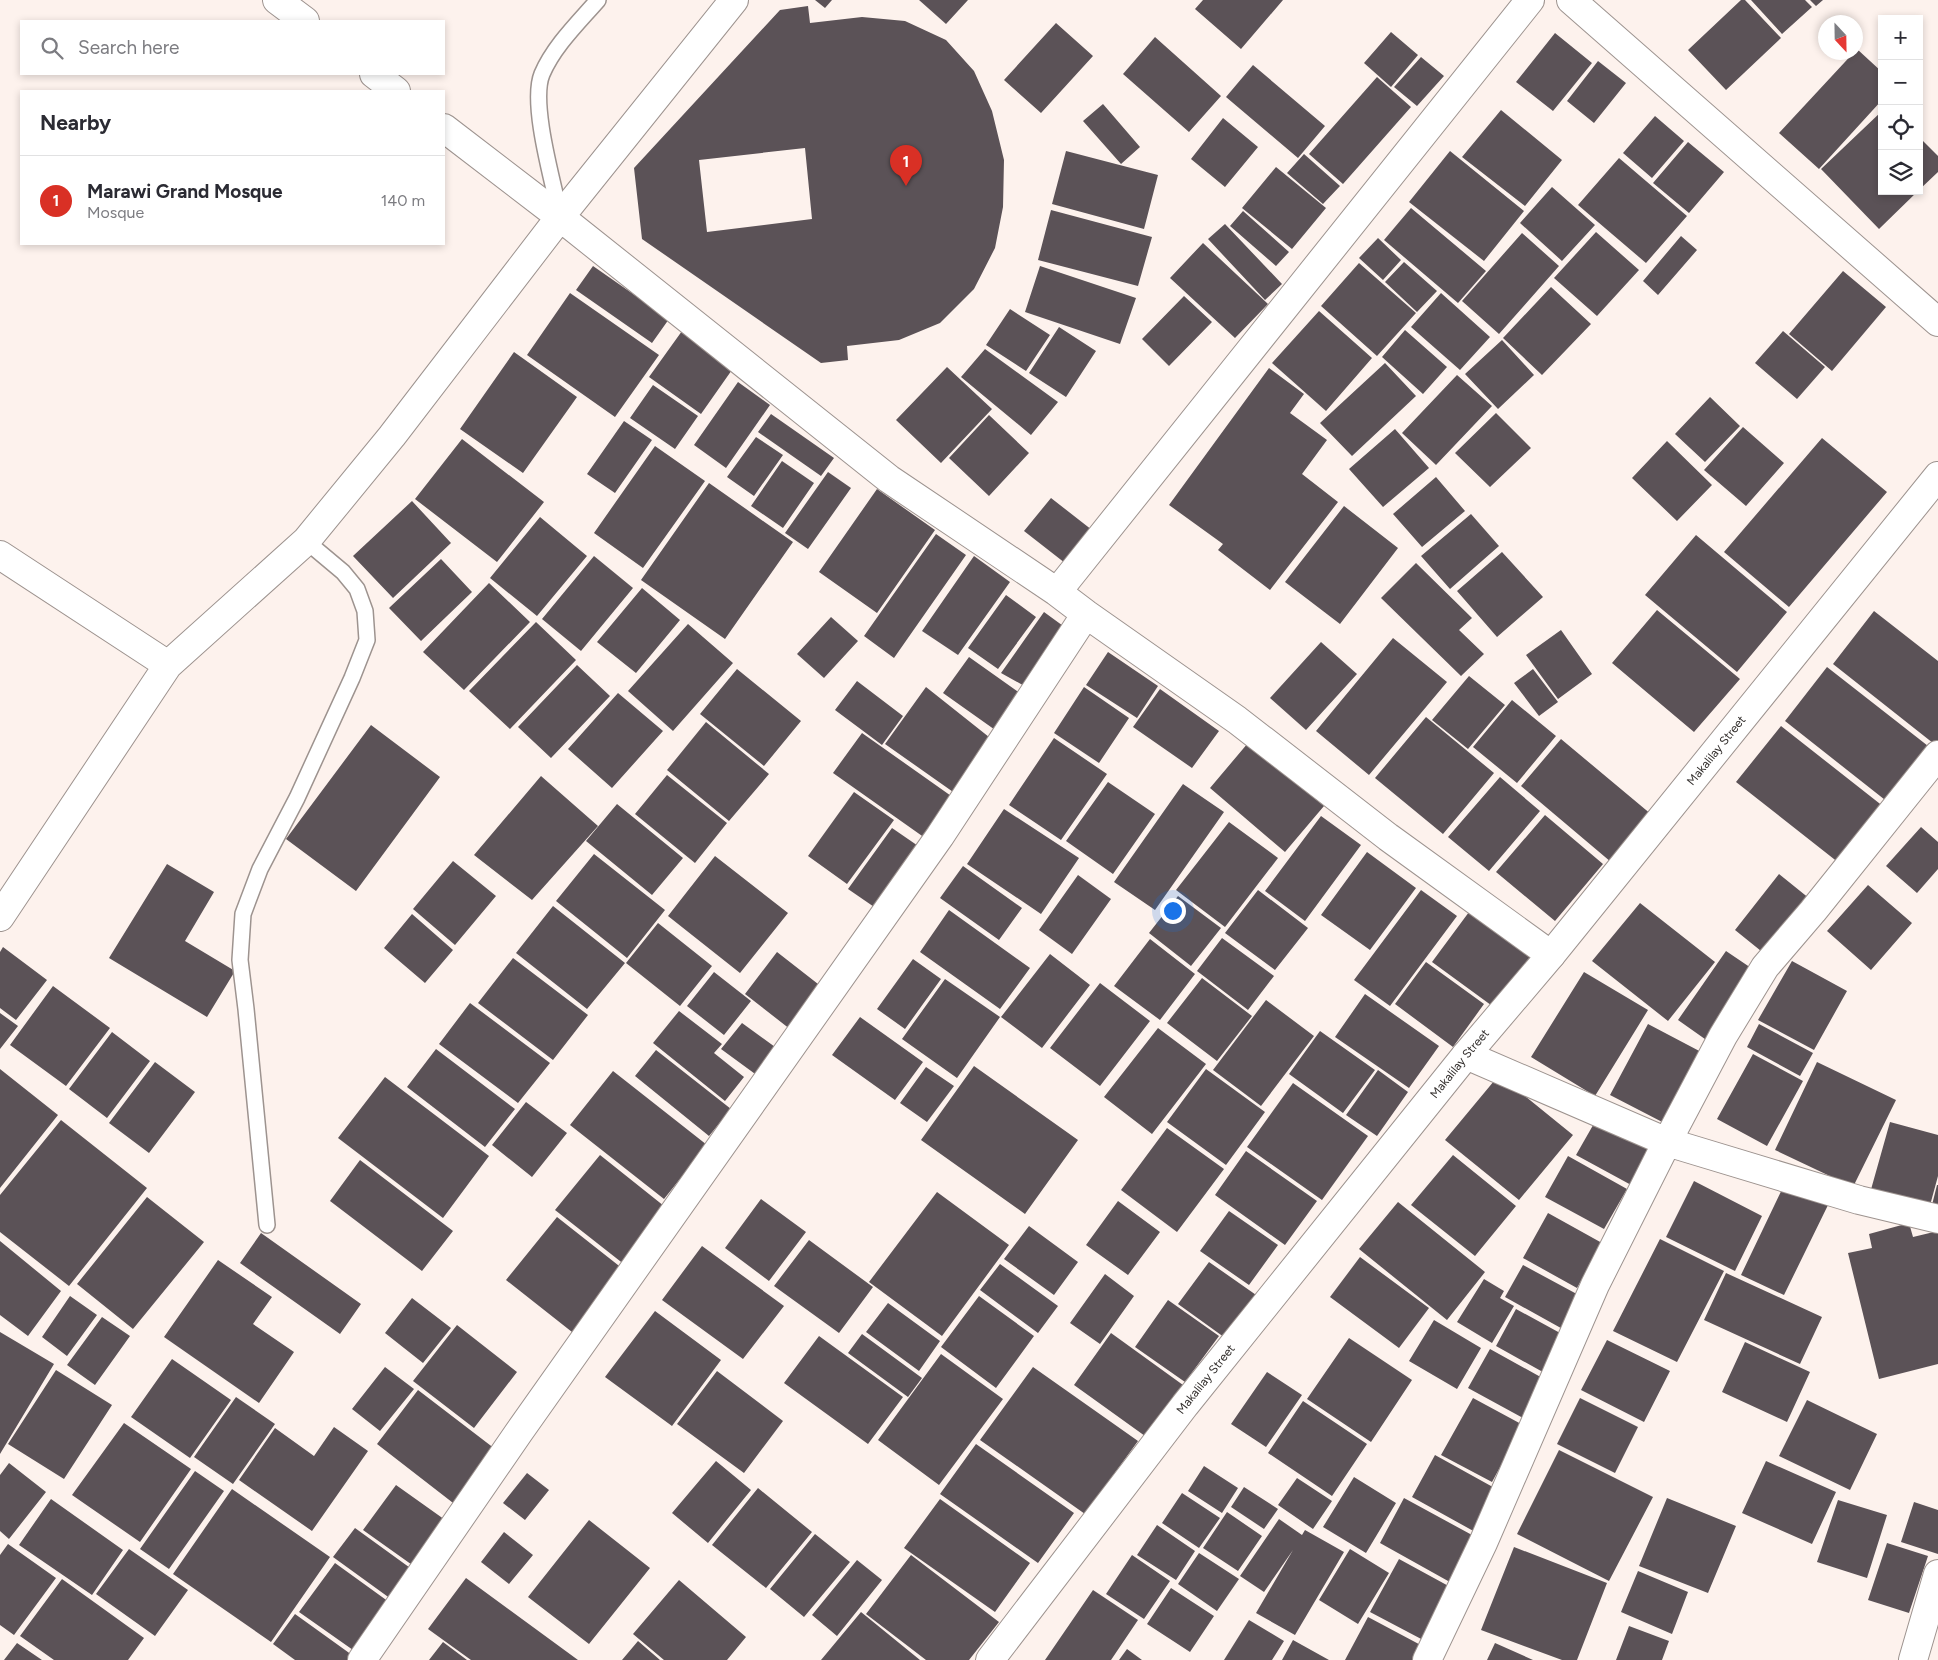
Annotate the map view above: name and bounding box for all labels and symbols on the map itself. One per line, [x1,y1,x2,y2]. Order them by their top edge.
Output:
north arrow [1818,15,1863,60]
pin: 1 [890,145,922,186]
street label: Makalilay Street [1684,713,1749,788]
your location [1160,898,1186,924]
street label: Makalilay Street [1427,1026,1492,1101]
street label: Makalilay Street [1174,1341,1238,1417]

